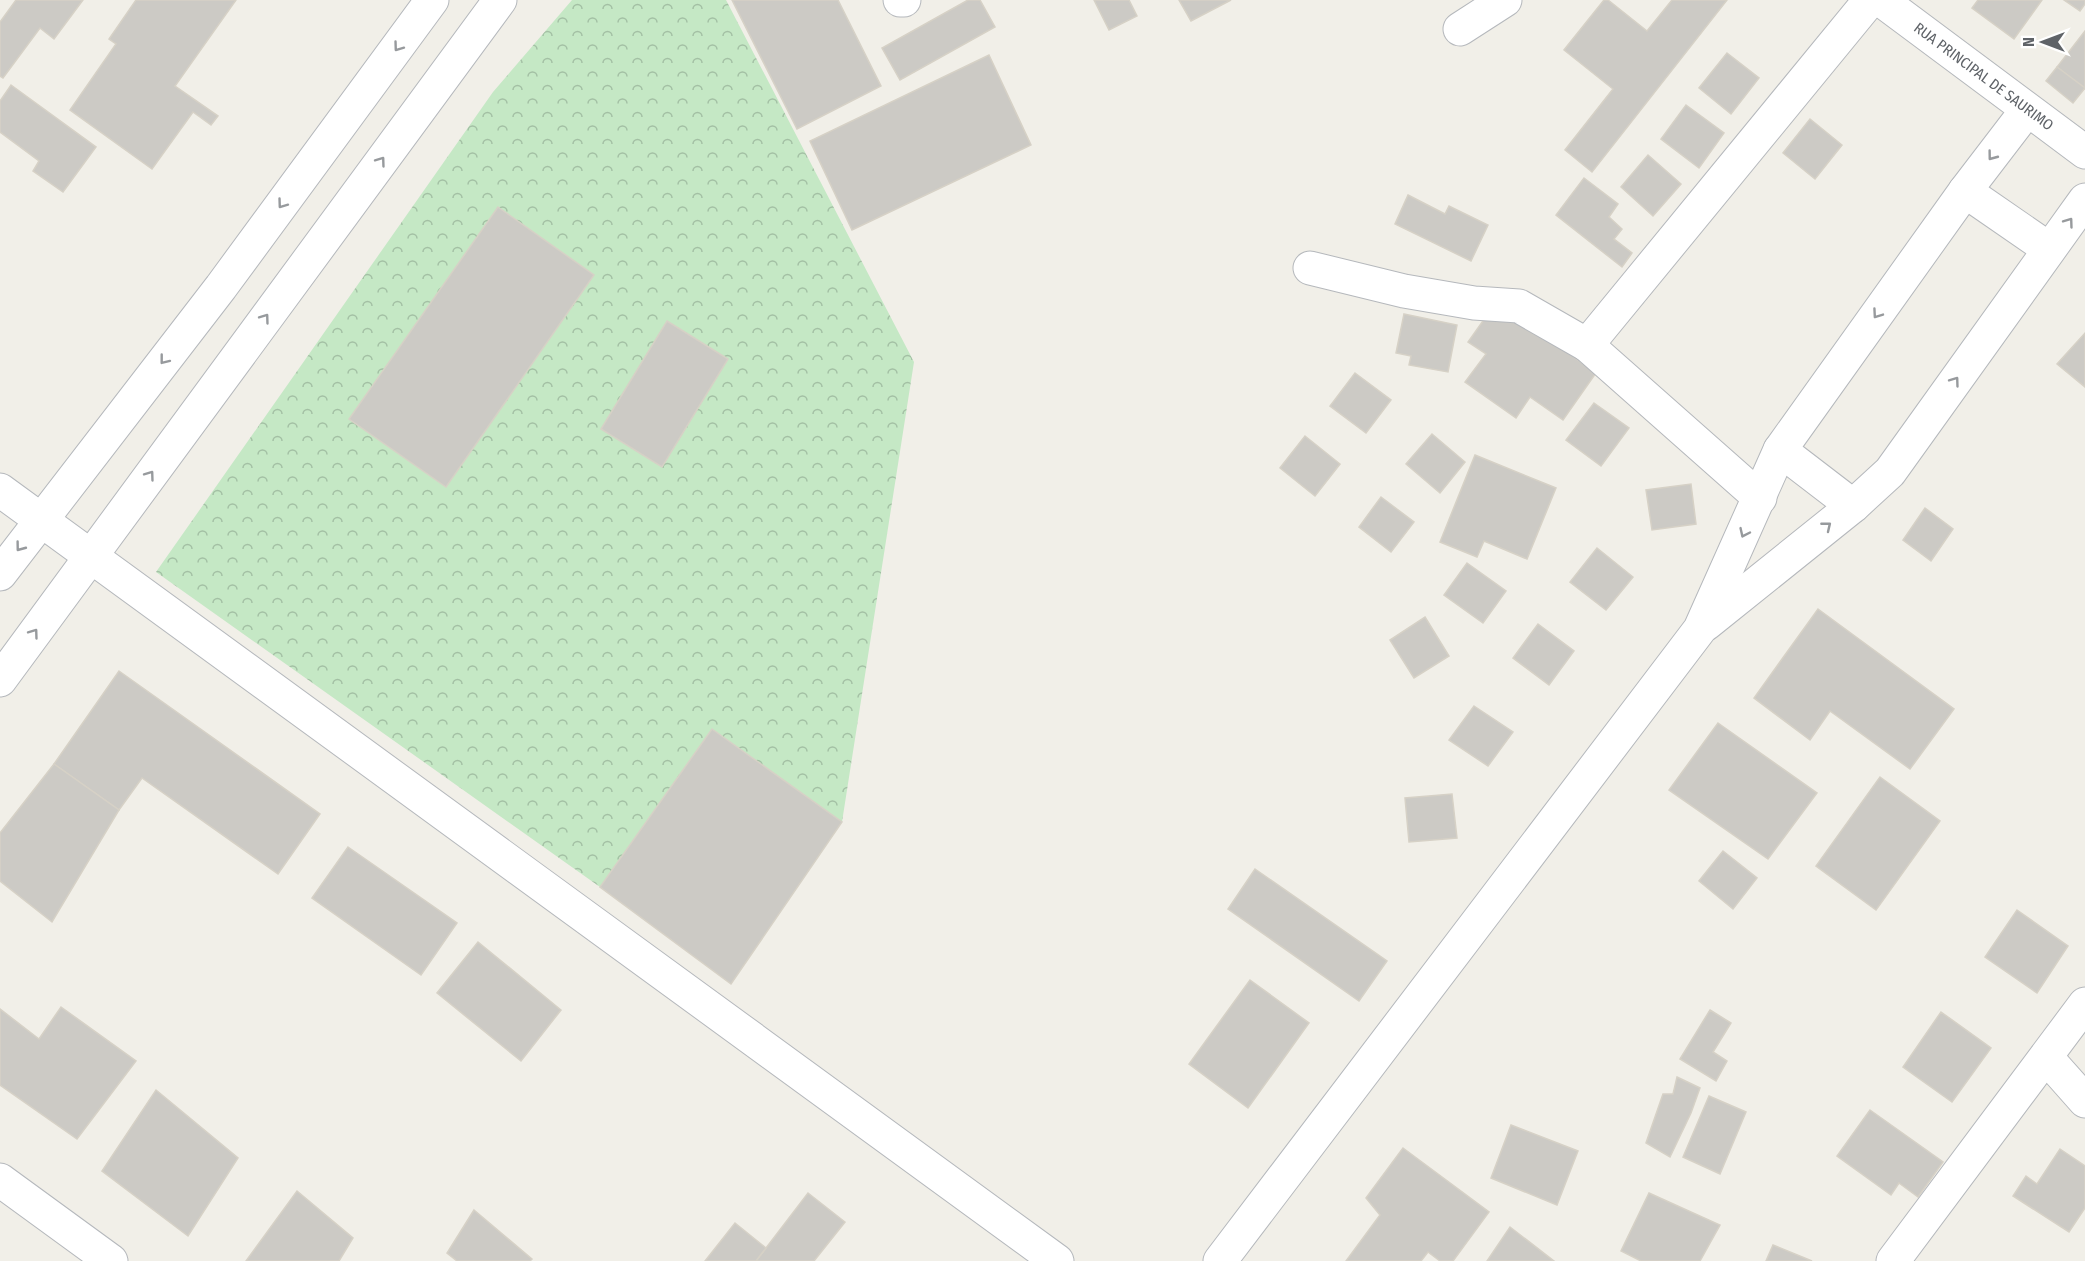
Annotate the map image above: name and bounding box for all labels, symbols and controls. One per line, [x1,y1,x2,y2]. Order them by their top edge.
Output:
north arrow [2013,12,2073,72]
street label: RUA PRINCIPAL DE SAURIMO [1910,18,2056,134]
one-way arrow [394,41,405,52]
one-way arrow [1988,149,1999,160]
one-way arrow [374,157,385,168]
one-way arrow [278,197,289,208]
one-way arrow [2062,218,2073,229]
one-way arrow [1873,307,1884,318]
one-way arrow [258,314,269,325]
one-way arrow [161,353,172,364]
one-way arrow [1948,376,1959,387]
one-way arrow [143,471,154,482]
one-way arrow [1821,523,1832,534]
one-way arrow [1739,527,1751,538]
one-way arrow [16,541,27,552]
one-way arrow [27,628,38,639]

